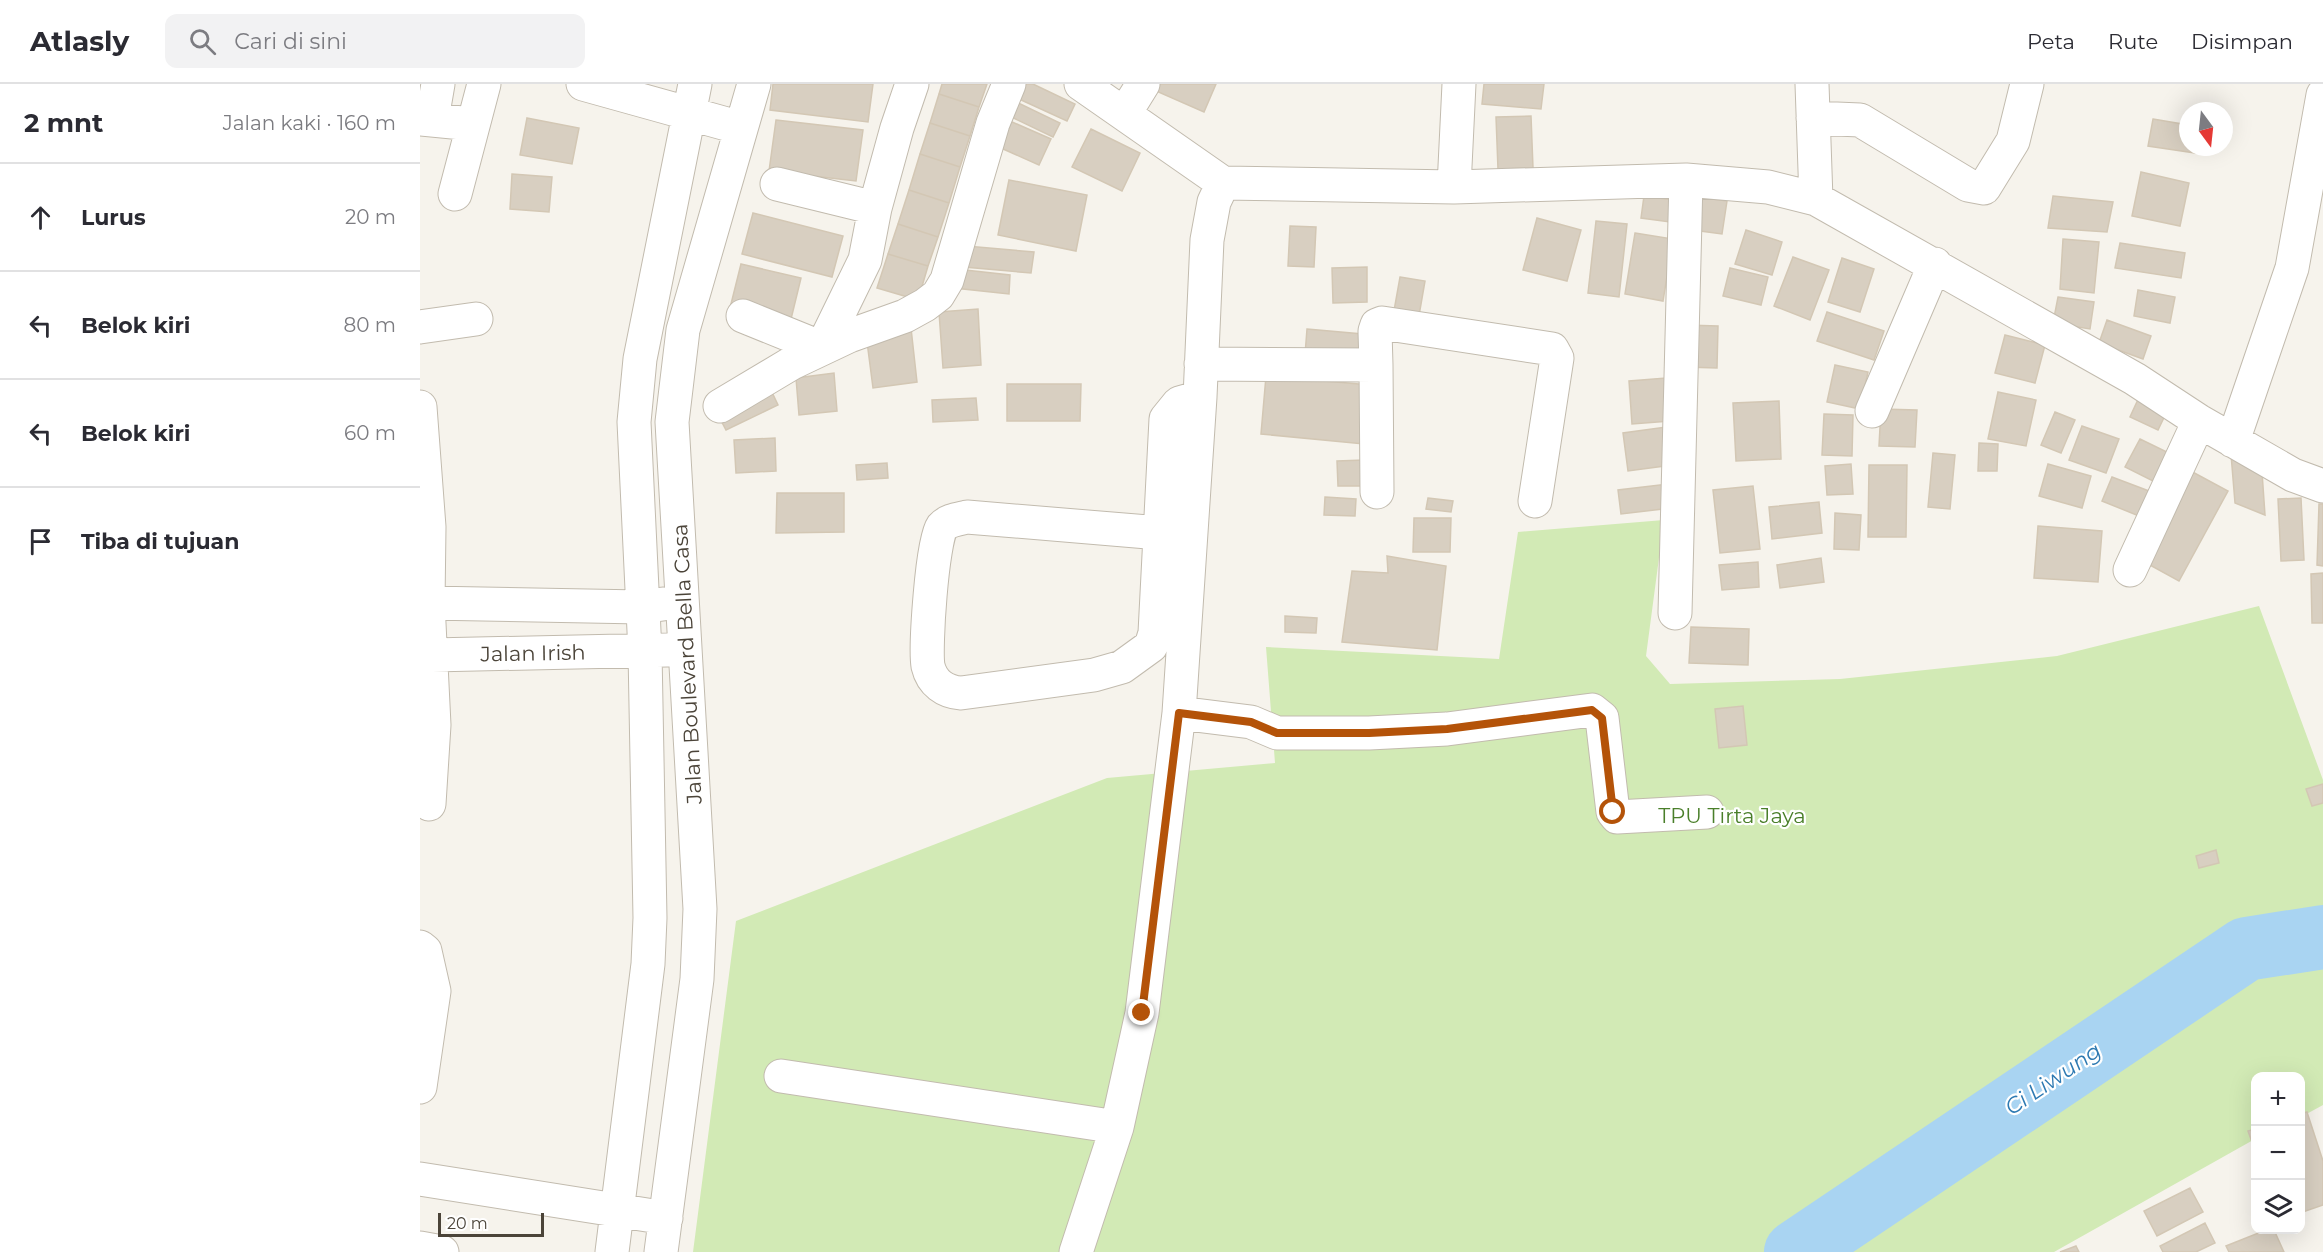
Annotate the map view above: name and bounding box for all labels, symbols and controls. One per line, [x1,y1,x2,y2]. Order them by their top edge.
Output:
search box [165,14,585,68]
text: Atlasly [30,24,129,58]
icon: search [186,25,219,58]
text: Cari di sini [234,28,347,55]
text: Peta [2027,29,2075,54]
text: Rute [2108,29,2158,54]
text: Disimpan [2191,29,2293,54]
north arrow [2179,102,2233,156]
text: 2 mnt [24,107,103,139]
text: Jalan kaki · 160 m [223,111,396,135]
icon: ahead [24,201,57,234]
text: Lurus [81,204,146,231]
text: 20 m [345,205,396,229]
icon: left [24,309,57,342]
text: Belok kiri [81,312,190,339]
text: 80 m [344,313,396,337]
icon: left [24,417,57,450]
text: Belok kiri [81,420,190,447]
text: 60 m [344,421,396,445]
street label: Jalan Boulevard Bella Casa [667,523,707,806]
icon: arrive [24,525,57,558]
text: Tiba di tujuan [81,528,239,555]
street label: Jalan Irish [479,640,586,666]
route start [1599,798,1625,824]
park label: TPU Tirta Jaya [1658,803,1806,828]
route end [1128,999,1154,1025]
water label: Ci Liwung [2000,1037,2106,1121]
map controls [2251,1072,2305,1234]
button: + [2251,1072,2305,1126]
button: − [2251,1126,2305,1180]
button: layers [2251,1180,2305,1234]
scale bar [438,1210,544,1238]
text: 20 m [447,1214,488,1233]

